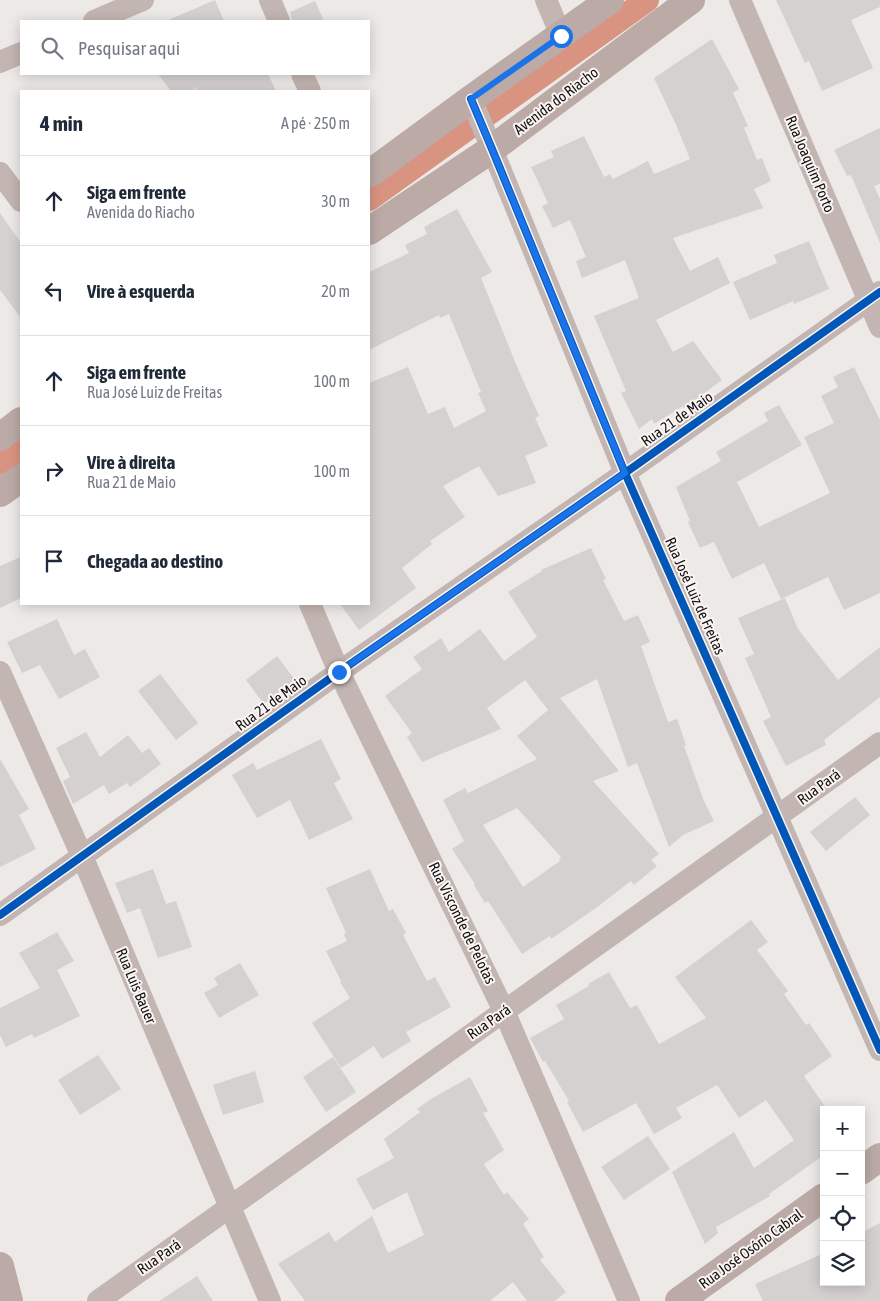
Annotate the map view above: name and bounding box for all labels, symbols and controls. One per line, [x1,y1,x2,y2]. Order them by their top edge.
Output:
search box [20,20,370,75]
route start [550,25,573,48]
icon: search [38,34,66,62]
text: Pesquisar aqui [78,37,180,59]
street label: Avenida do Riacho [510,63,601,138]
text: 4 min [40,111,83,135]
street label: Rua Joaquim Porto [783,113,838,215]
text: A pé · 250 m [281,114,350,132]
text: Siga em frente [87,181,186,203]
icon: ahead [40,187,68,215]
text: 30 m [321,192,350,210]
text: Avenida do Riacho [87,203,195,221]
icon: left [40,277,68,305]
text: Vire à esquerda [87,280,195,302]
text: 20 m [321,282,350,300]
text: Siga em frente [87,361,186,383]
icon: ahead [40,367,68,395]
text: 100 m [314,372,350,390]
text: Rua José Luiz de Freitas [87,383,222,401]
street label: Rua 21 de Maio [638,388,716,449]
text: Vire à direita [87,451,175,473]
icon: right [40,457,68,485]
text: 100 m [314,462,350,480]
text: Rua 21 de Maio [87,473,176,491]
street label: Rua José Luiz de Freitas [662,534,729,657]
icon: arrive [40,547,68,575]
text: Chegada ao destino [87,550,223,572]
route end [328,661,351,684]
street label: Rua 21 de Maio [232,671,309,734]
street label: Rua Pará [794,765,844,808]
street label: Rua Visconde de Pelotas [426,859,499,986]
street label: Rua Luis Bauer [113,946,160,1027]
street label: Rua Pará [464,1001,514,1043]
map controls [820,1106,865,1286]
button: + [820,1106,865,1151]
button: − [820,1151,865,1196]
button: locate [820,1196,865,1241]
street label: Rua José Osório Cabral [696,1205,806,1292]
street label: Rua Pará [134,1236,184,1278]
button: layers [820,1241,865,1286]

